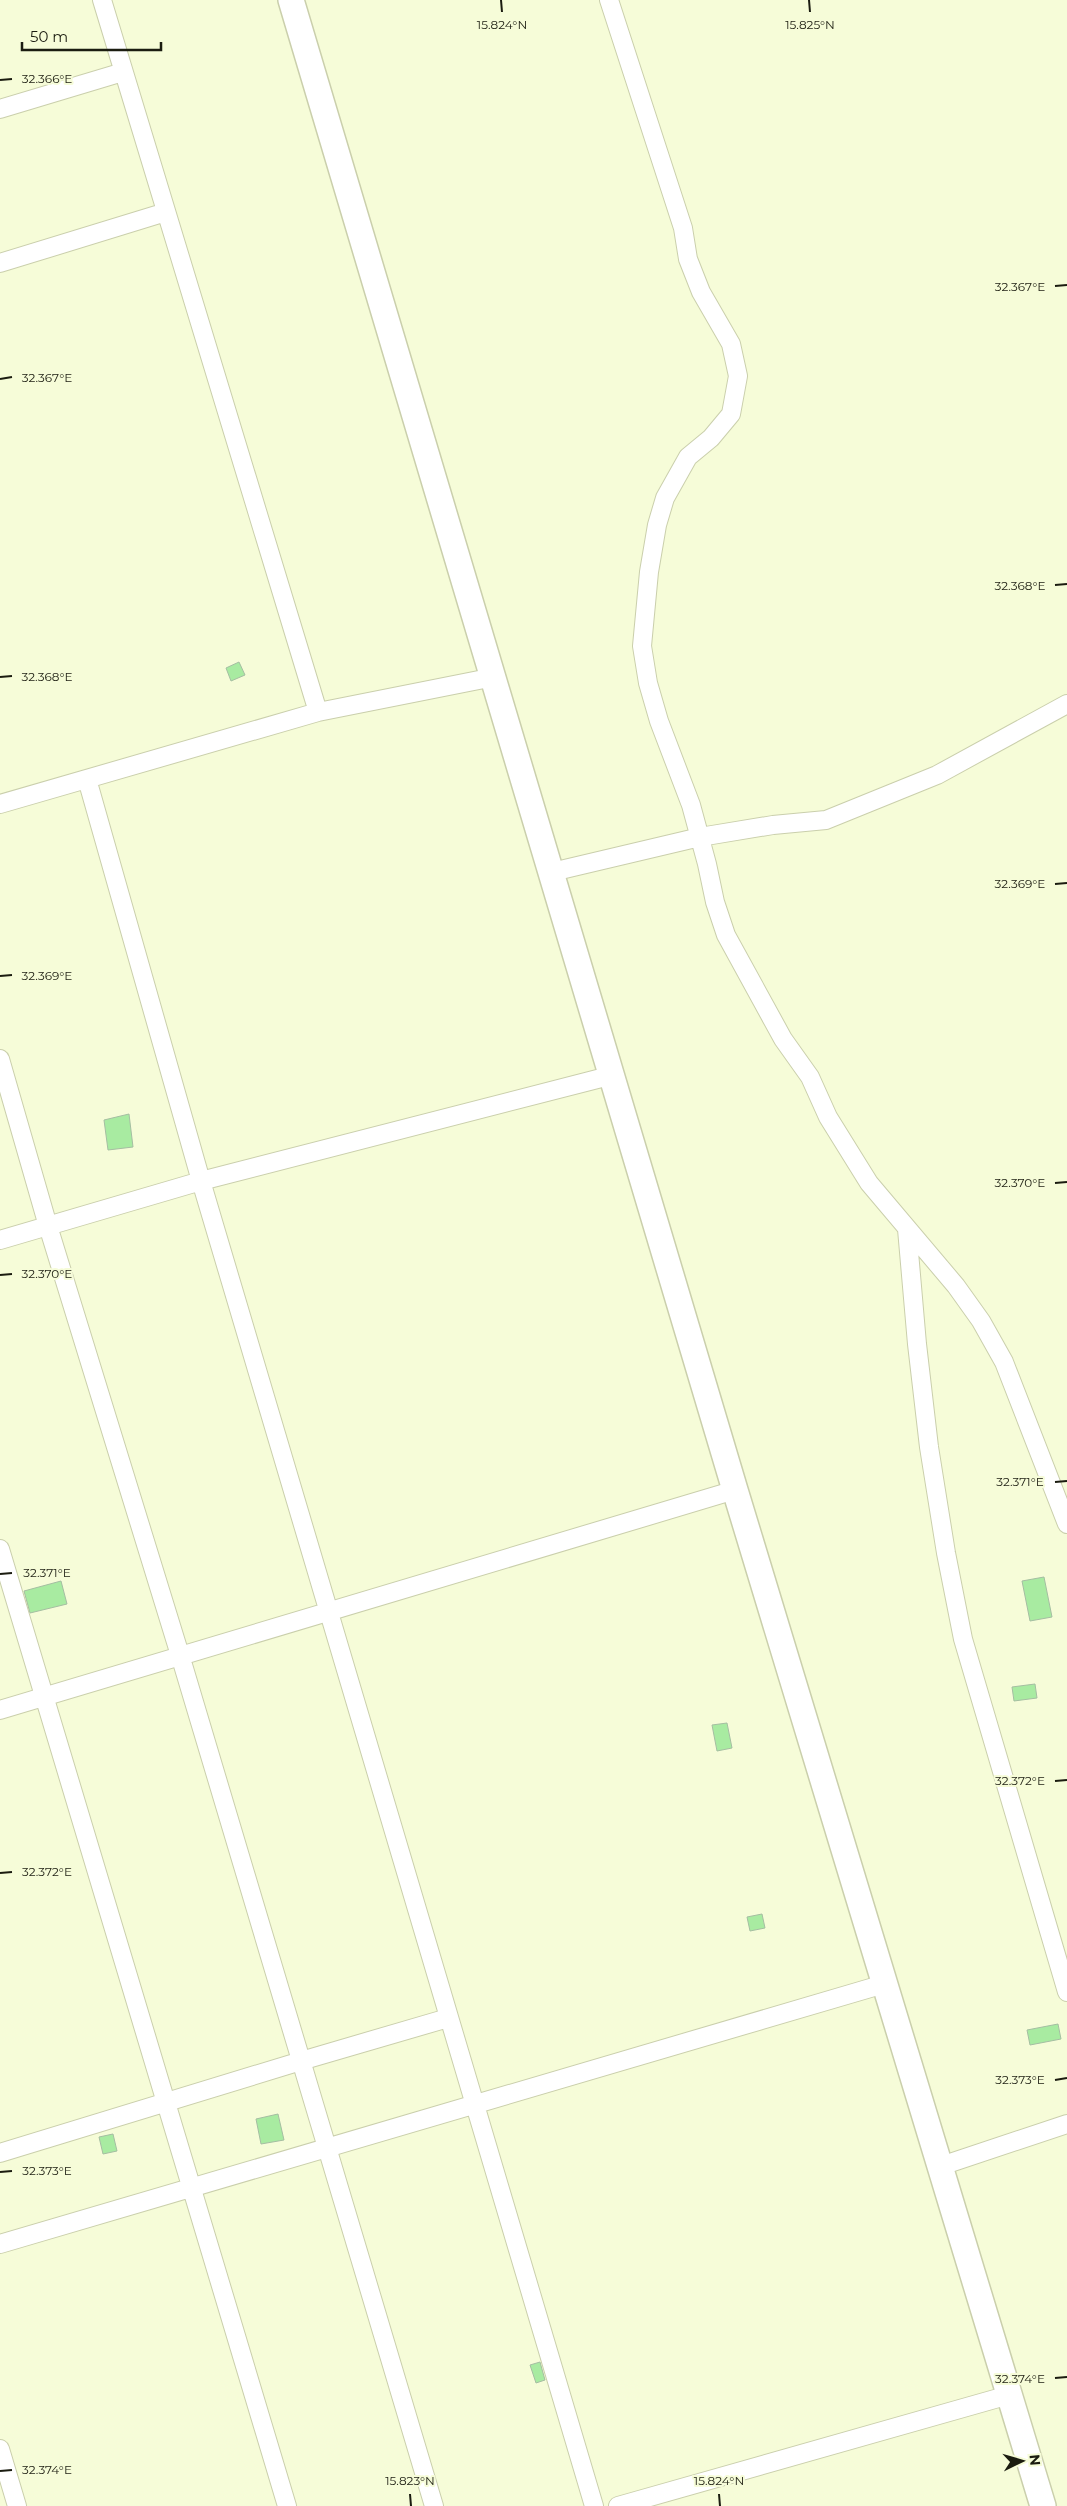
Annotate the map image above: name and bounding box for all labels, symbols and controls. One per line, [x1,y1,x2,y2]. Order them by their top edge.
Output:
text: 15.824°N [477,17,527,32]
text: 15.825°N [785,17,835,32]
scale bar [22,20,161,52]
text: 50 m [30,27,68,46]
text: 32.366°E [22,71,72,86]
text: 32.367°E [995,279,1045,294]
text: 32.367°E [22,370,72,385]
text: 32.368°E [994,578,1046,593]
text: 32.368°E [21,669,73,684]
text: 32.369°E [995,876,1045,891]
text: 32.369°E [22,968,72,983]
text: 32.370°E [995,1175,1045,1190]
text: 32.370°E [22,1266,72,1281]
text: 32.371°E [996,1474,1044,1489]
text: 32.371°E [23,1565,71,1580]
text: 32.372°E [995,1773,1045,1788]
text: 32.372°E [22,1864,72,1879]
text: 32.373°E [995,2072,1045,2087]
text: 32.373°E [22,2163,72,2178]
text: 32.374°E [995,2371,1045,2386]
north arrow [997,2436,1047,2486]
text: N [1025,2453,1044,2466]
text: 32.374°E [22,2462,72,2477]
text: 15.823°N [385,2473,435,2488]
text: 15.824°N [694,2473,744,2488]

